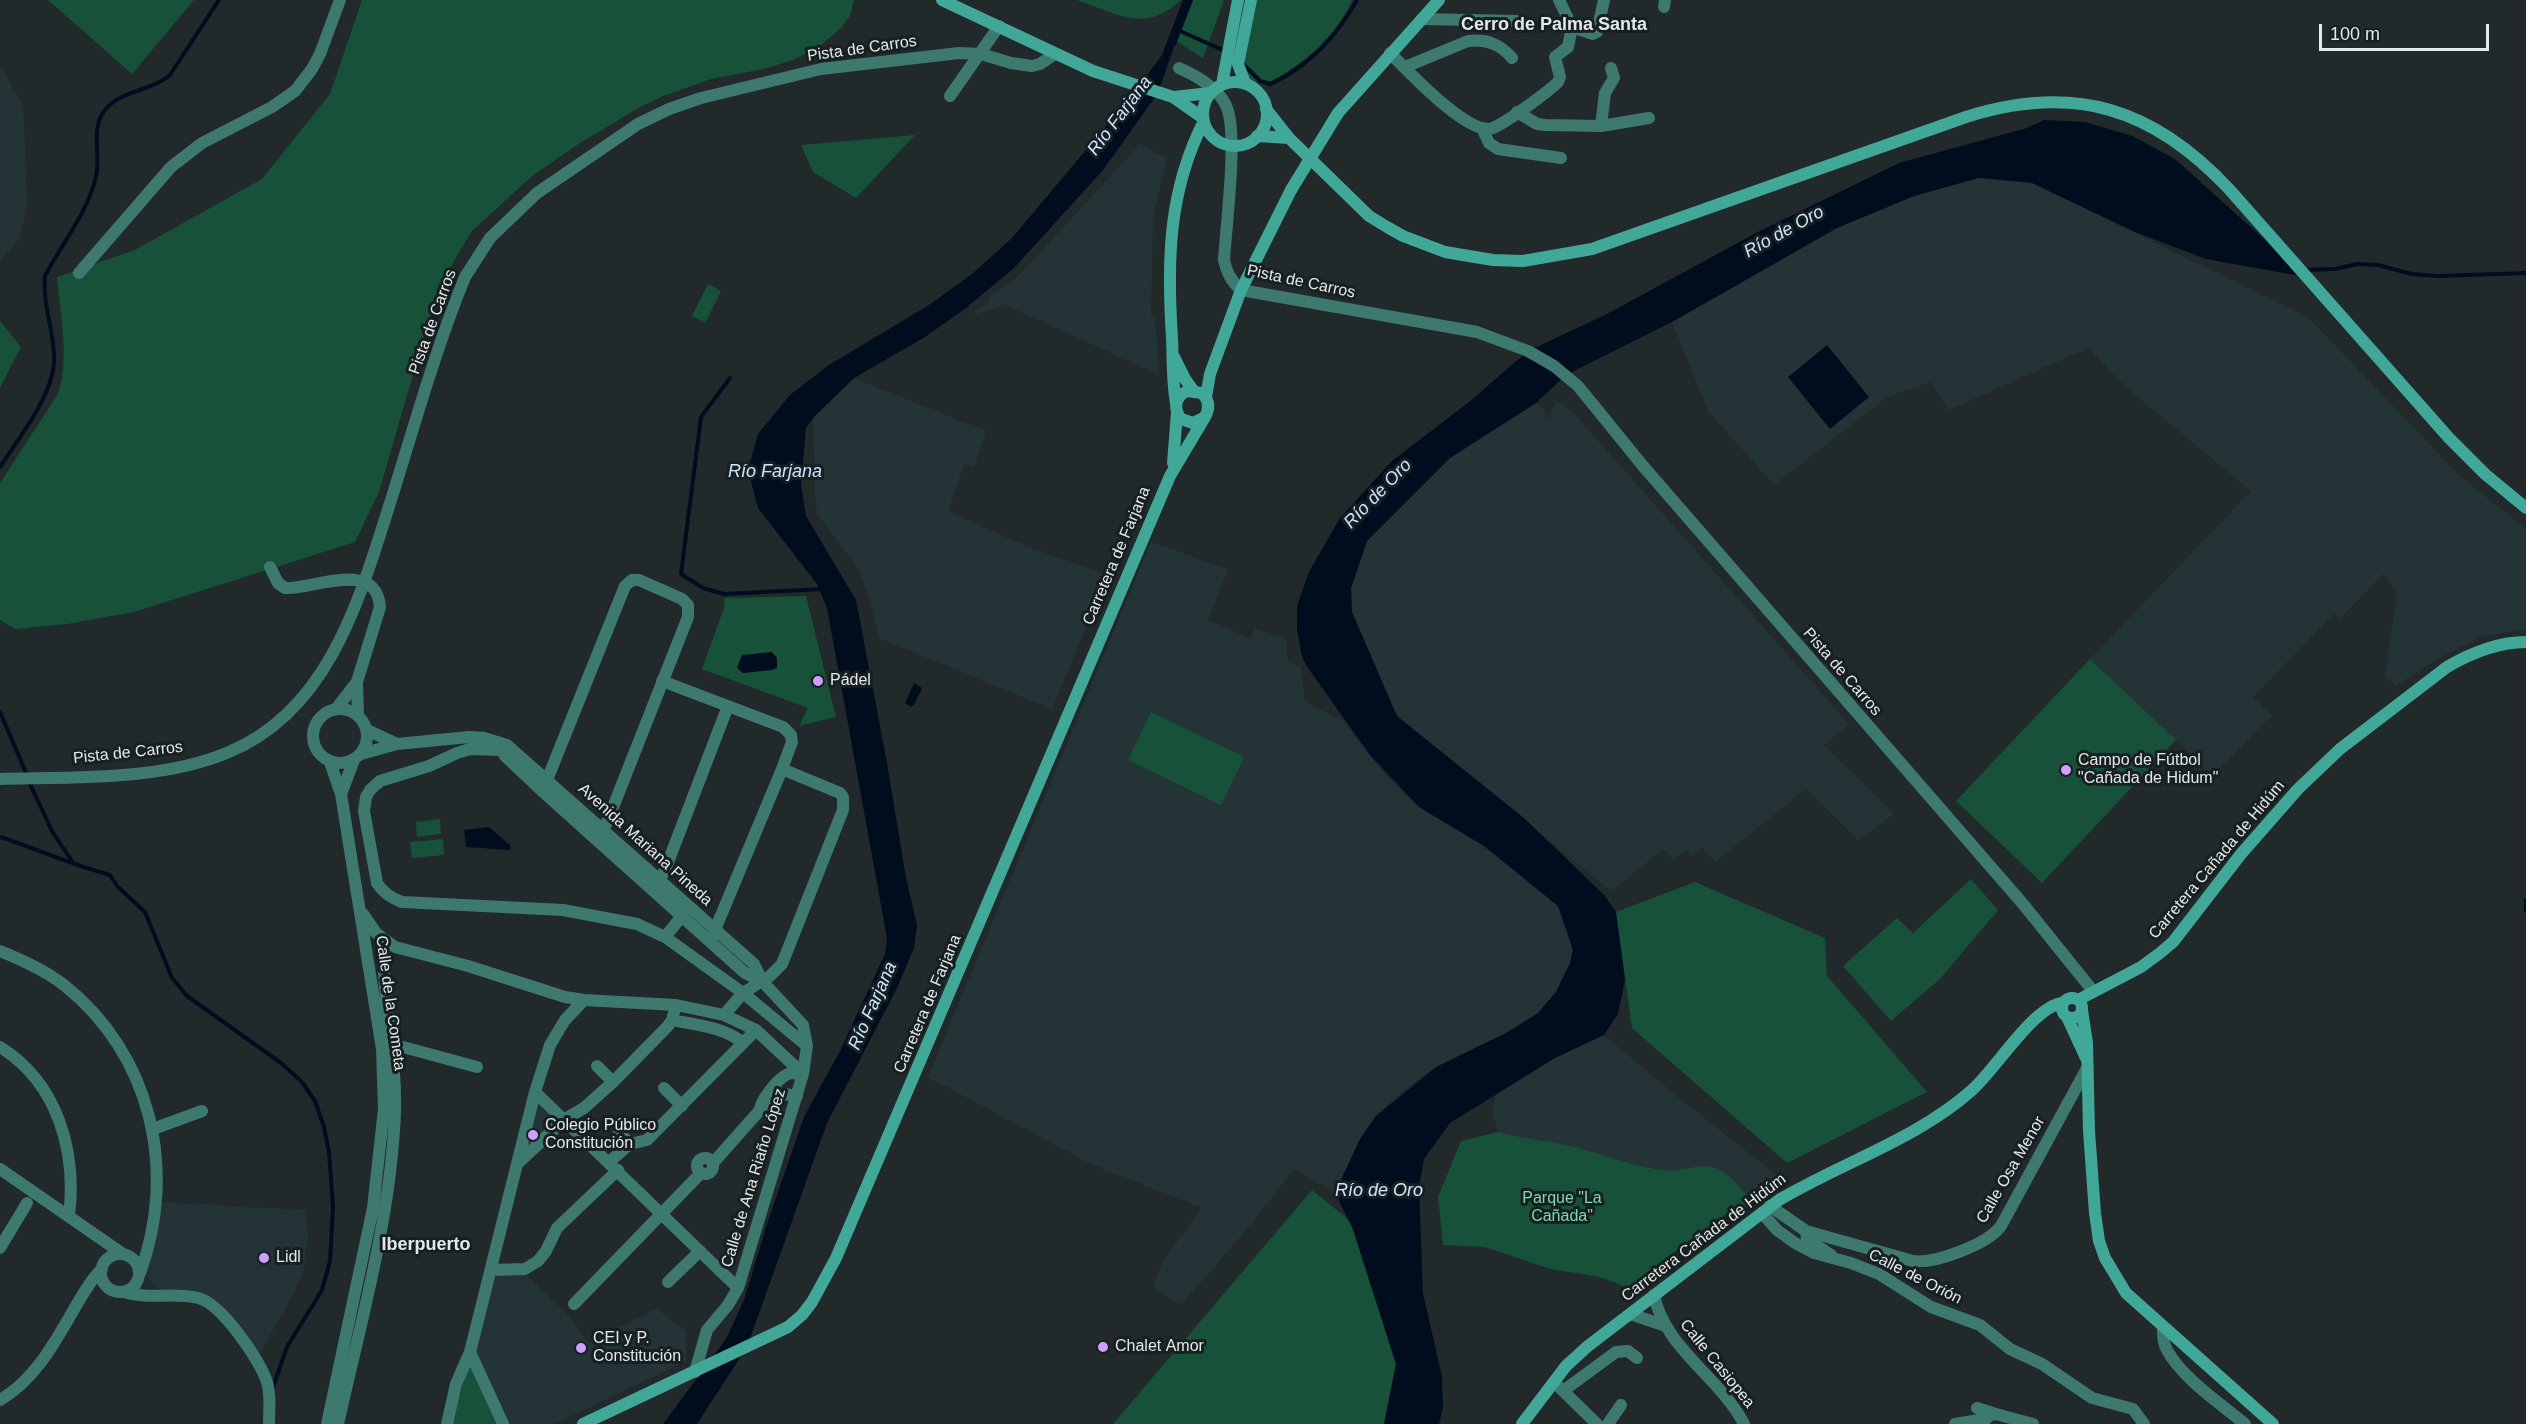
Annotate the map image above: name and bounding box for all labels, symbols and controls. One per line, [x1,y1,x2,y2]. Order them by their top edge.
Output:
scale bar [2322,12,2492,50]
district label: Cerro de Palma Santa [1461,14,1647,36]
text: 100 m [2330,24,2380,44]
street label: Pista de Carros [806,32,918,66]
water label: Río Farjana [1083,72,1157,160]
water label: Río de Oro [1740,201,1828,263]
street label: Pista de Carros [1245,261,1357,303]
street label: Pista de Carros [405,267,461,377]
water label: Río de Oro [1340,455,1416,533]
water label: Río Farjana [728,461,822,483]
street label: Carretera de Farjana [1079,484,1155,628]
street label: Pista de Carros [1799,624,1885,720]
place label: Pádel [830,671,871,691]
marker: Pádel [811,674,825,688]
street label: Pista de Carros [72,738,184,768]
place label: Campo de Fútbol "Cañada de Hidum" [2078,751,2218,789]
marker: Campo de Fútbol "Cañada de Hidum" [2059,763,2073,777]
street label: Carretera Cañada de Hidúm [2145,777,2289,943]
street label: Avenida Mariana Pineda [574,780,716,910]
street label: Carretera de Farjana [890,932,966,1076]
street label: Calle de la Cometa [371,934,409,1072]
water label: Río Farjana [844,959,902,1053]
street label: Calle de Ana Riaño López [718,1086,790,1270]
street label: Calle Osa Menor [1973,1113,2049,1227]
place label: Colegio Público Constitución [545,1116,656,1154]
marker: Colegio Público Constitución [526,1128,540,1142]
street label: Carretera Cañada de Hidúm [1618,1170,1790,1306]
water label: Río de Oro [1335,1180,1423,1202]
park label: Parque "La Cañada" [1522,1189,1602,1227]
district label: Iberpuerto [381,1234,471,1256]
street label: Calle de Orión [1865,1245,1965,1309]
place label: Lidl [276,1248,301,1268]
marker: Lidl [257,1251,271,1265]
street label: Calle Casiopea [1675,1316,1759,1412]
place label: CEI y P. Constitución [593,1329,681,1367]
place label: Chalet Amor [1115,1337,1204,1357]
marker: Chalet Amor [1096,1340,1110,1354]
marker: CEI y P. Constitución [574,1341,588,1355]

